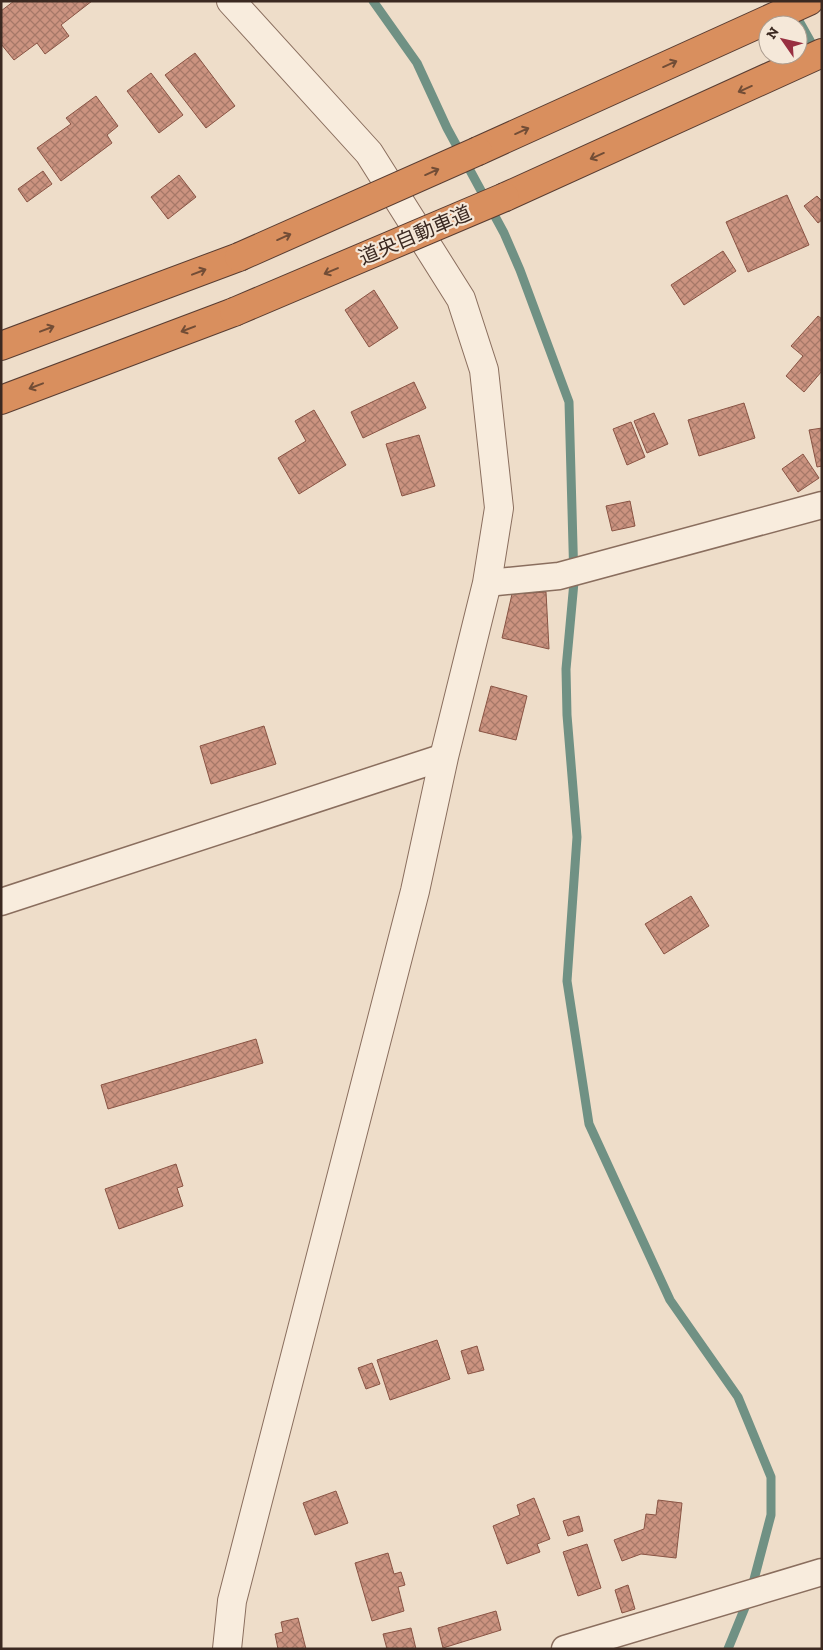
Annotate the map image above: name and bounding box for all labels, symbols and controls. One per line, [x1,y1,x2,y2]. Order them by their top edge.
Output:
north arrow [758,15,808,65]
text: N [763,24,783,42]
one-way arrow [662,58,677,68]
one-way arrow [738,85,753,94]
one-way arrow [515,126,530,136]
one-way arrow [590,152,605,161]
one-way arrow [424,166,439,176]
street label: 道央自動車道 [355,201,475,269]
one-way arrow [276,232,291,242]
one-way arrow [324,266,339,276]
one-way arrow [191,267,206,276]
one-way arrow [39,324,54,333]
one-way arrow [181,325,196,334]
one-way arrow [29,382,44,392]

